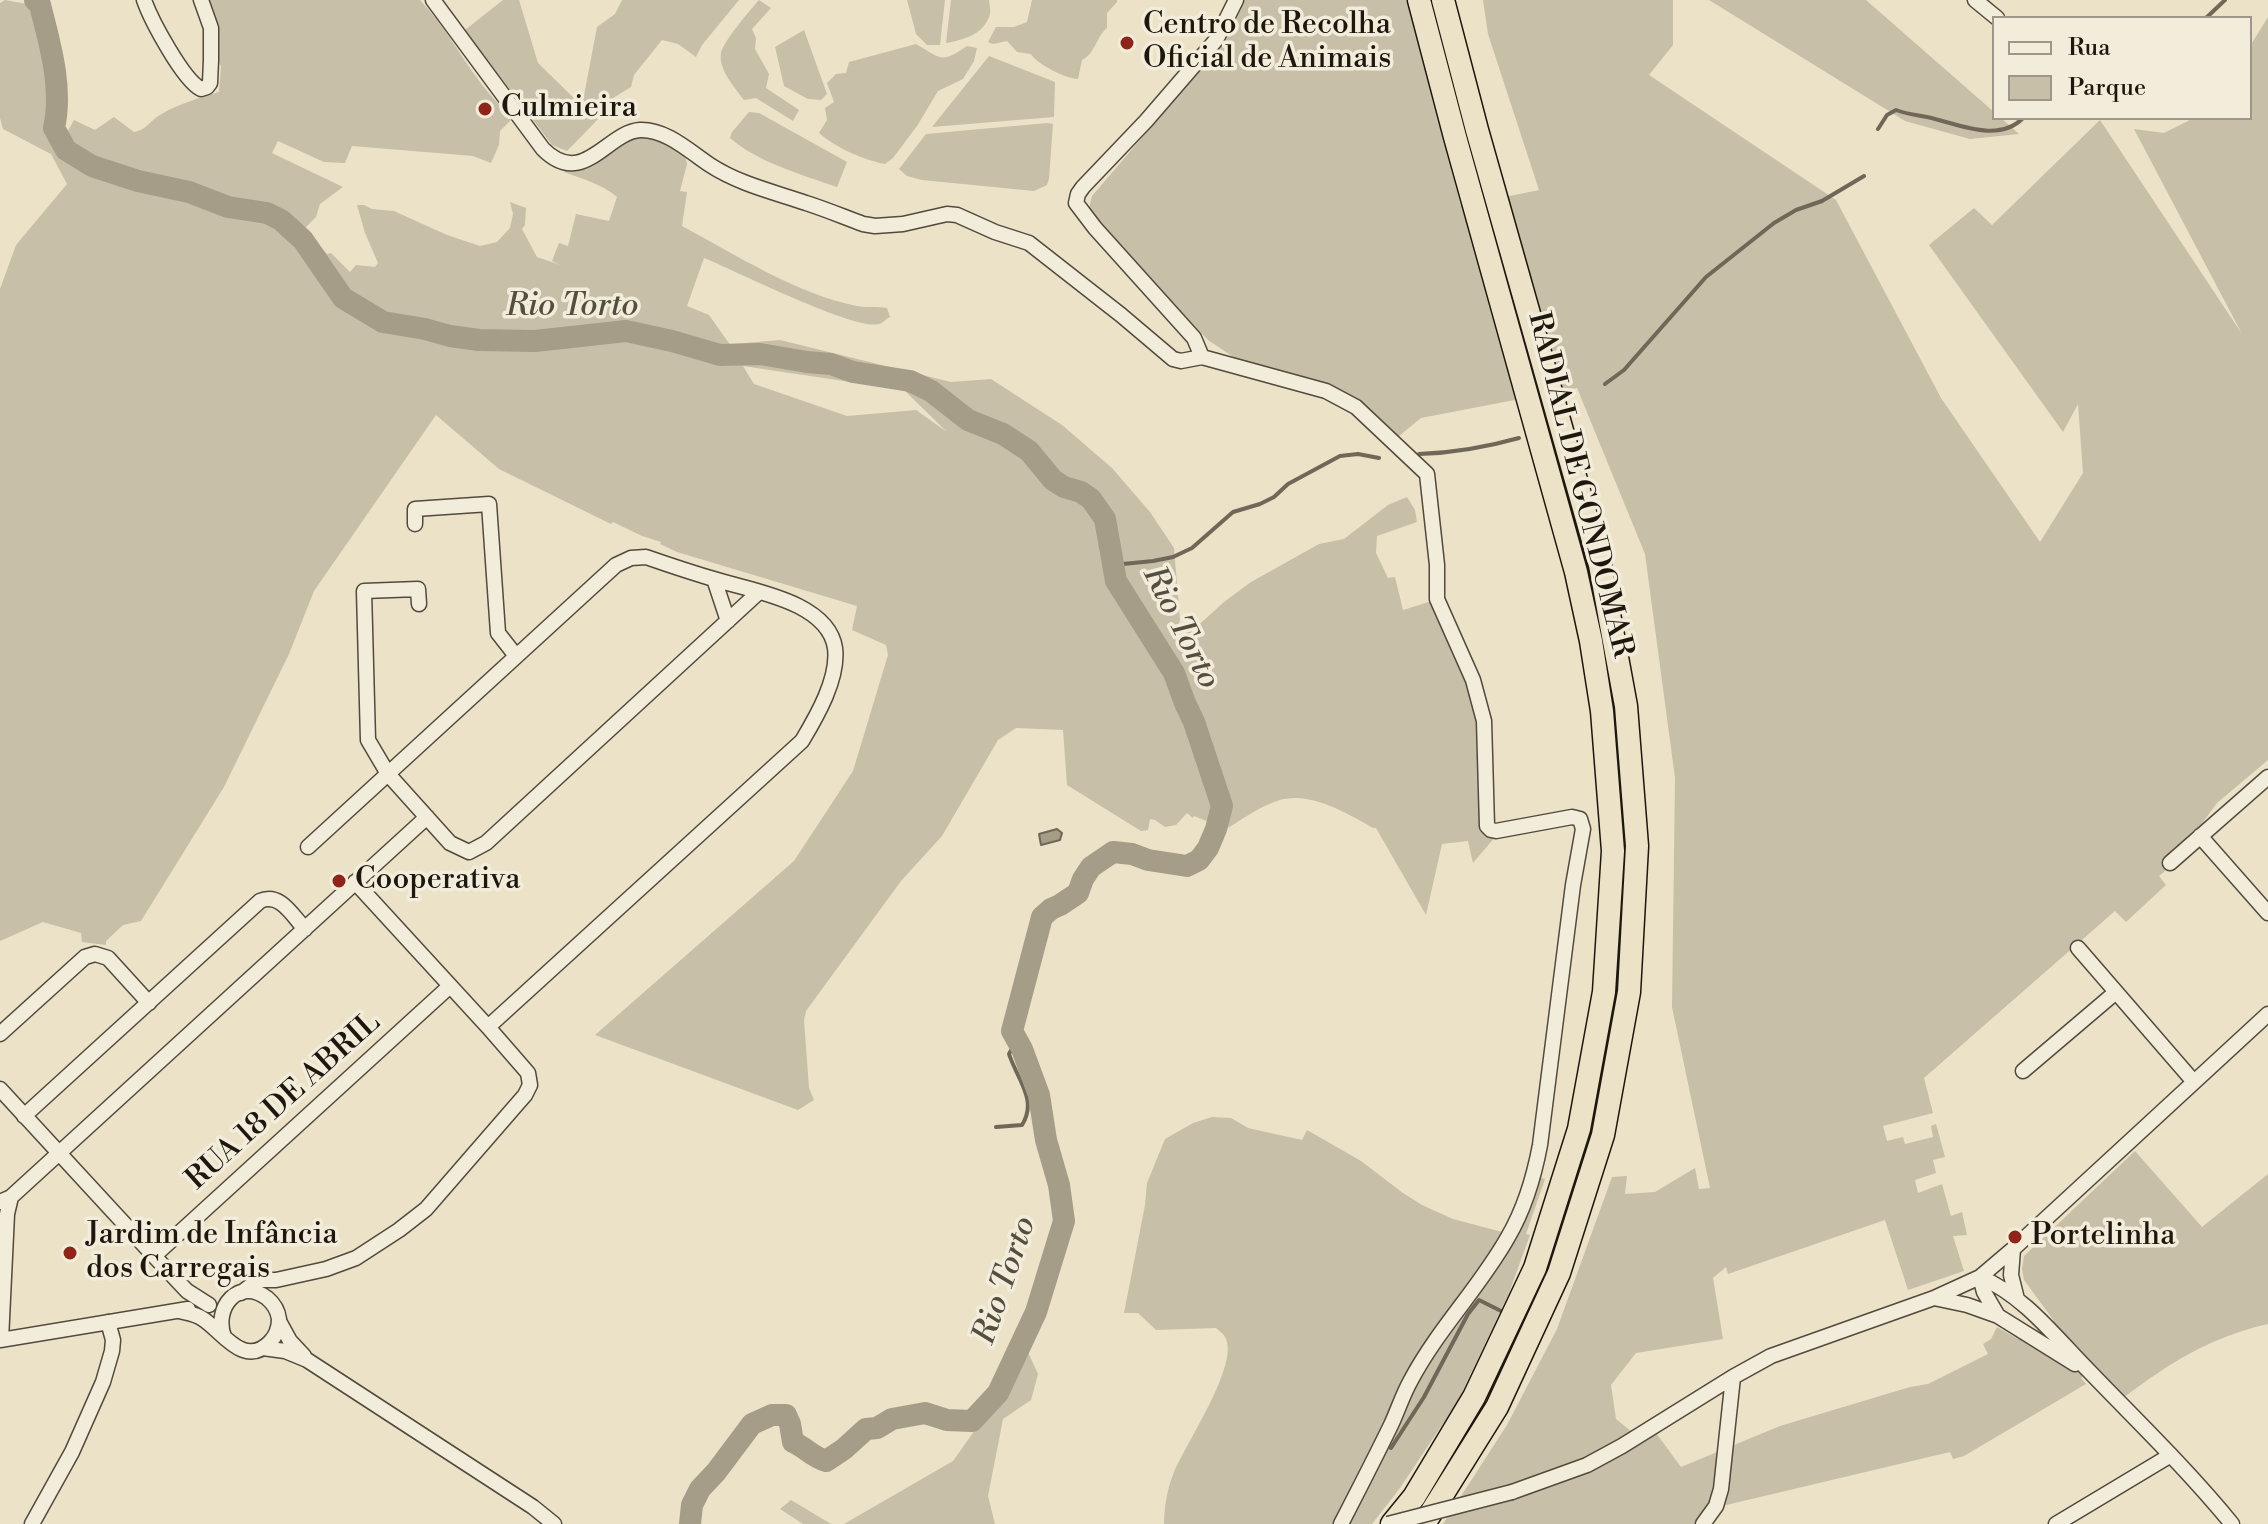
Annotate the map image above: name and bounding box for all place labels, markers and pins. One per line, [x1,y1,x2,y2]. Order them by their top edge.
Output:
place label: Centro de Recolha Oficial de Animais [1143,8,1391,78]
marker: Centro de Recolha Oficial de Animais [1118,34,1136,52]
place label: Culmieira [501,91,637,127]
marker: Culmieira [476,100,494,118]
place label: Cooperativa [355,863,520,899]
marker: Cooperativa [330,872,348,890]
place label: Jardim de Infância dos Carregais [86,1218,338,1288]
place label: Portelinha [2031,1219,2175,1255]
marker: Portelinha [2006,1228,2024,1246]
marker: Jardim de Infância dos Carregais [61,1244,79,1262]

